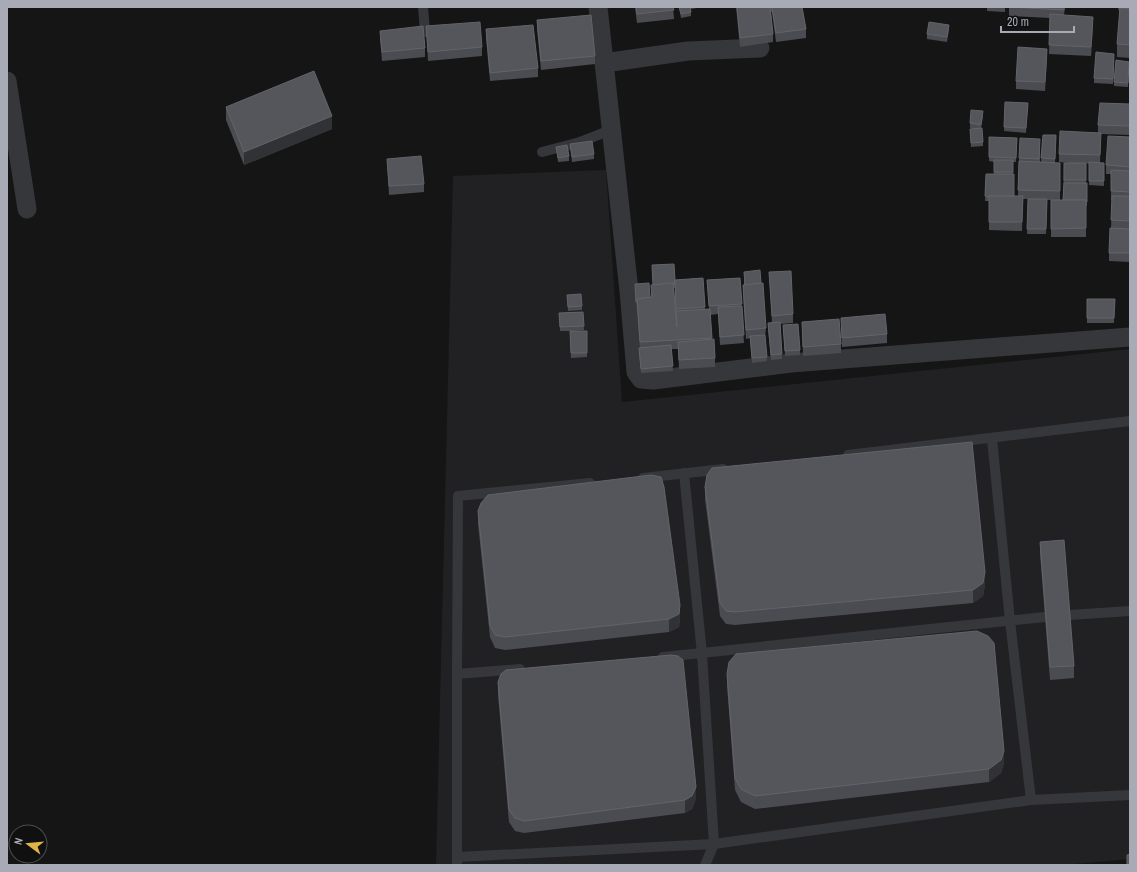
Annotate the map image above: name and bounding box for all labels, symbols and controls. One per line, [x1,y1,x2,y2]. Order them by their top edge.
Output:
scale bar [1001,8,1074,34]
text: 20 m [1007,14,1029,30]
north arrow [8,824,48,864]
text: N [11,836,26,846]

